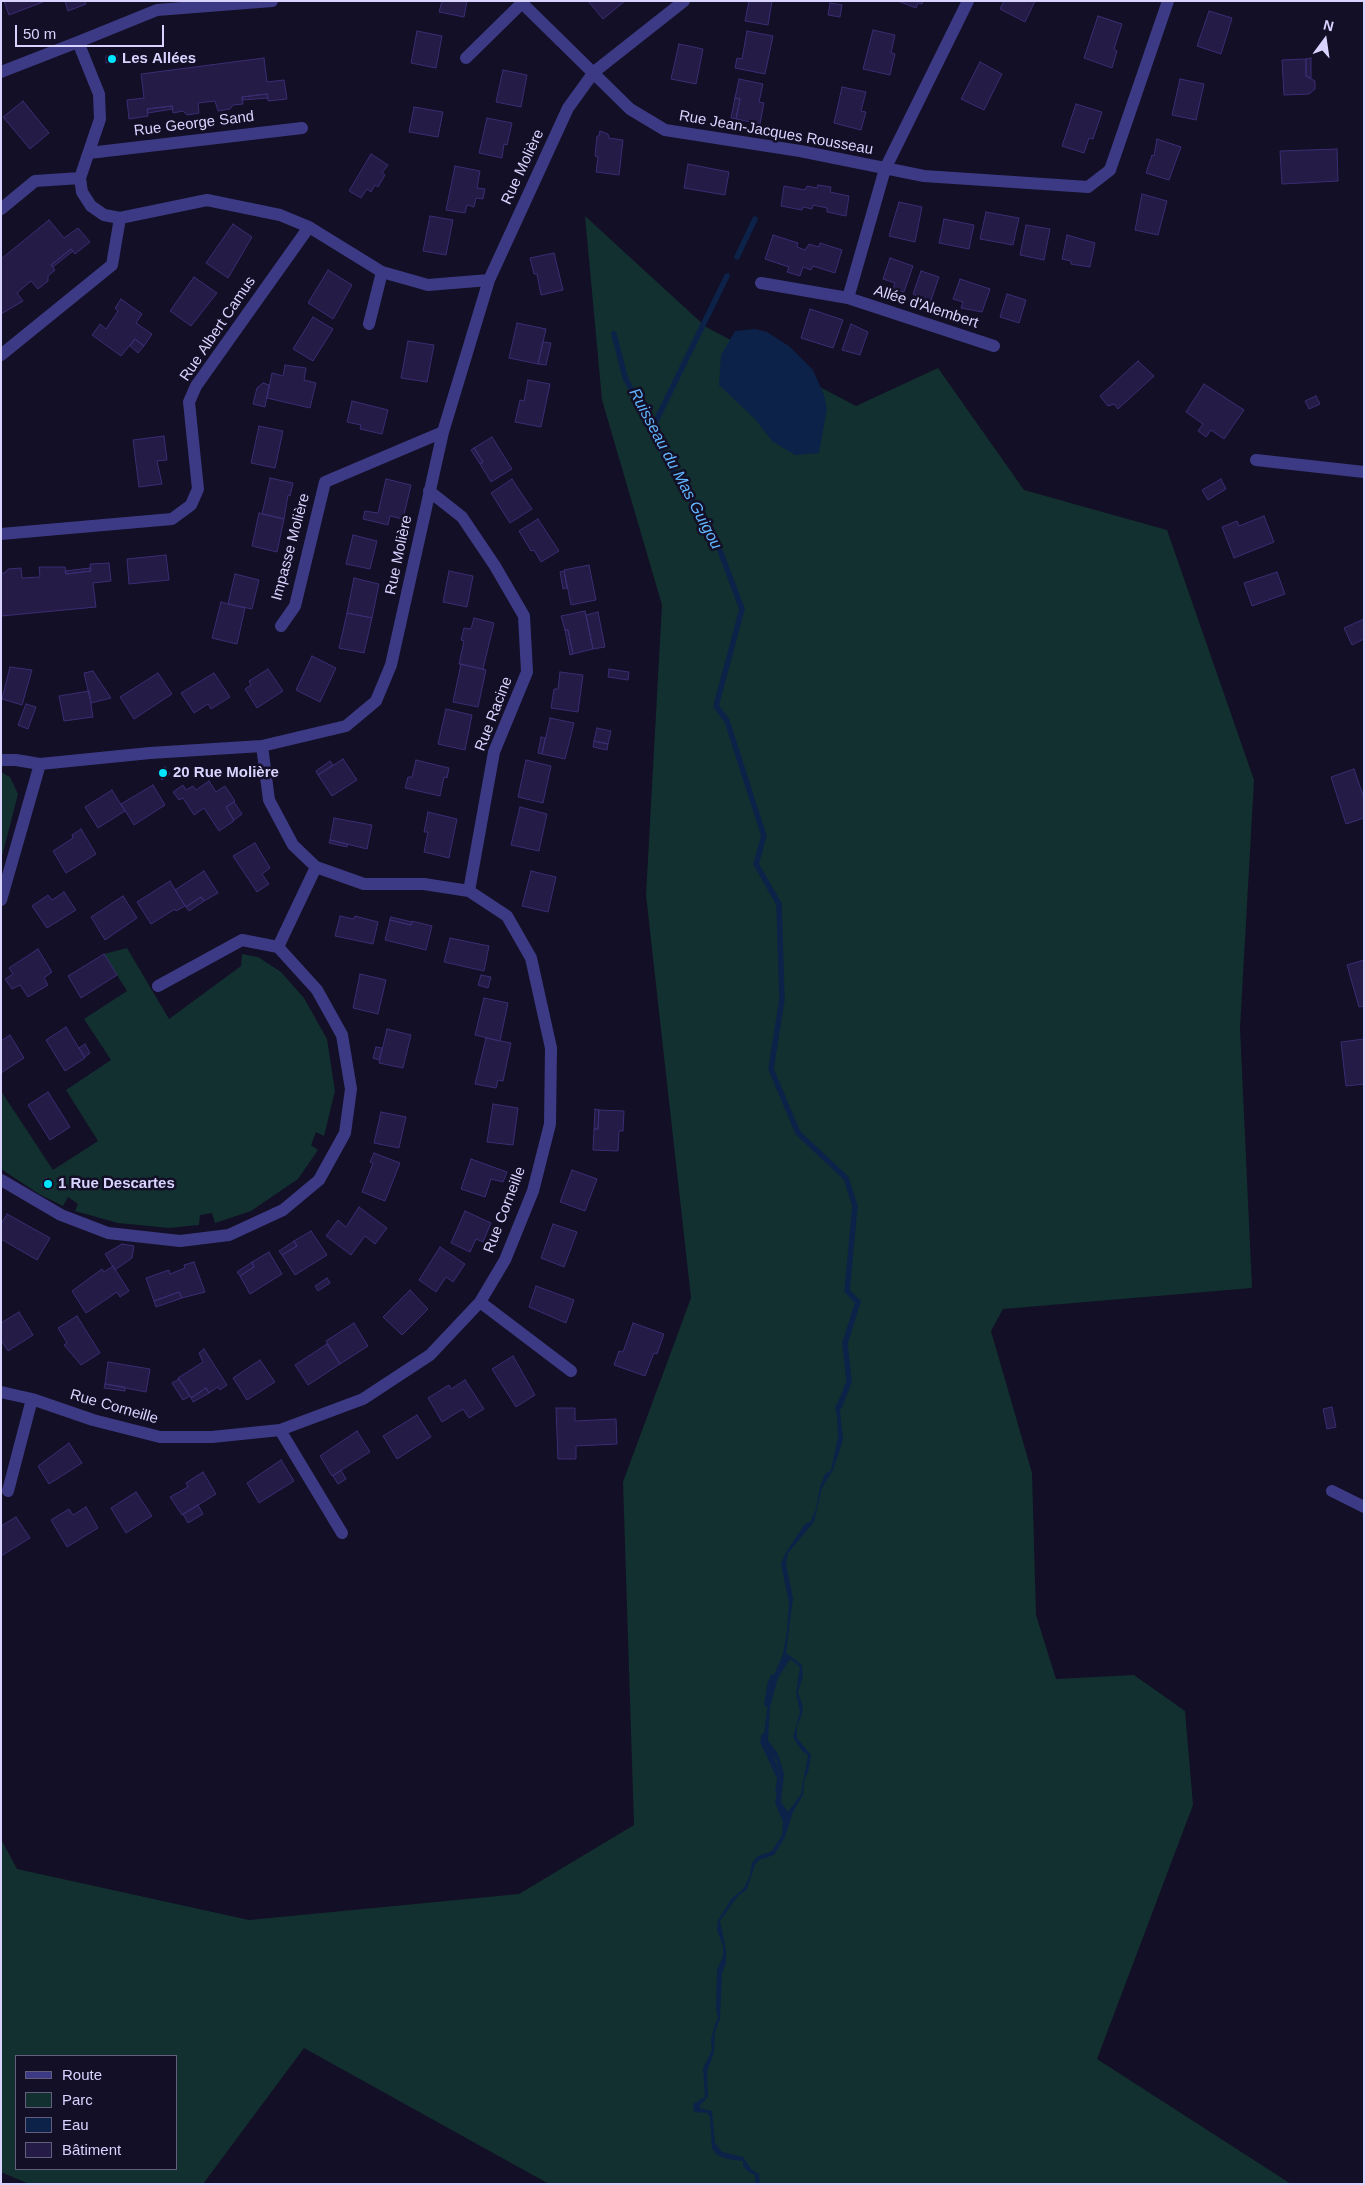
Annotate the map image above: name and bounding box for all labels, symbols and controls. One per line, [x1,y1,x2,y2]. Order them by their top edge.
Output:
scale bar [18,15,166,47]
north arrow [1300,15,1350,65]
text: N [1322,16,1335,34]
text: 50 m [23,25,56,42]
place label: Les Allées [122,50,196,68]
marker: Les Allées [106,53,118,65]
street label: Rue Jean-Jacques Rousseau [678,107,874,159]
street label: Rue George Sand [133,108,255,140]
street label: Rue Molière [498,127,548,207]
street label: Rue Albert Camus [176,273,260,385]
street label: Allée d'Alembert [872,282,980,332]
water label: Ruisseau du Mas Guigou [624,385,726,553]
street label: Impasse Molière [268,492,314,602]
street label: Rue Molière [382,514,416,596]
street label: Rue Racine [472,674,516,754]
place label: 20 Rue Molière [173,764,279,782]
marker: 20 Rue Molière [157,767,169,779]
street label: Rue Corneille [480,1164,530,1256]
place label: 1 Rue Descartes [58,1175,175,1193]
marker: 1 Rue Descartes [42,1178,54,1190]
street label: Rue Corneille [68,1386,160,1428]
legend [15,2055,178,2170]
text: Route [62,2066,102,2083]
text: Parc [62,2091,93,2108]
text: Eau [62,2116,89,2133]
text: Bâtiment [62,2141,121,2158]

